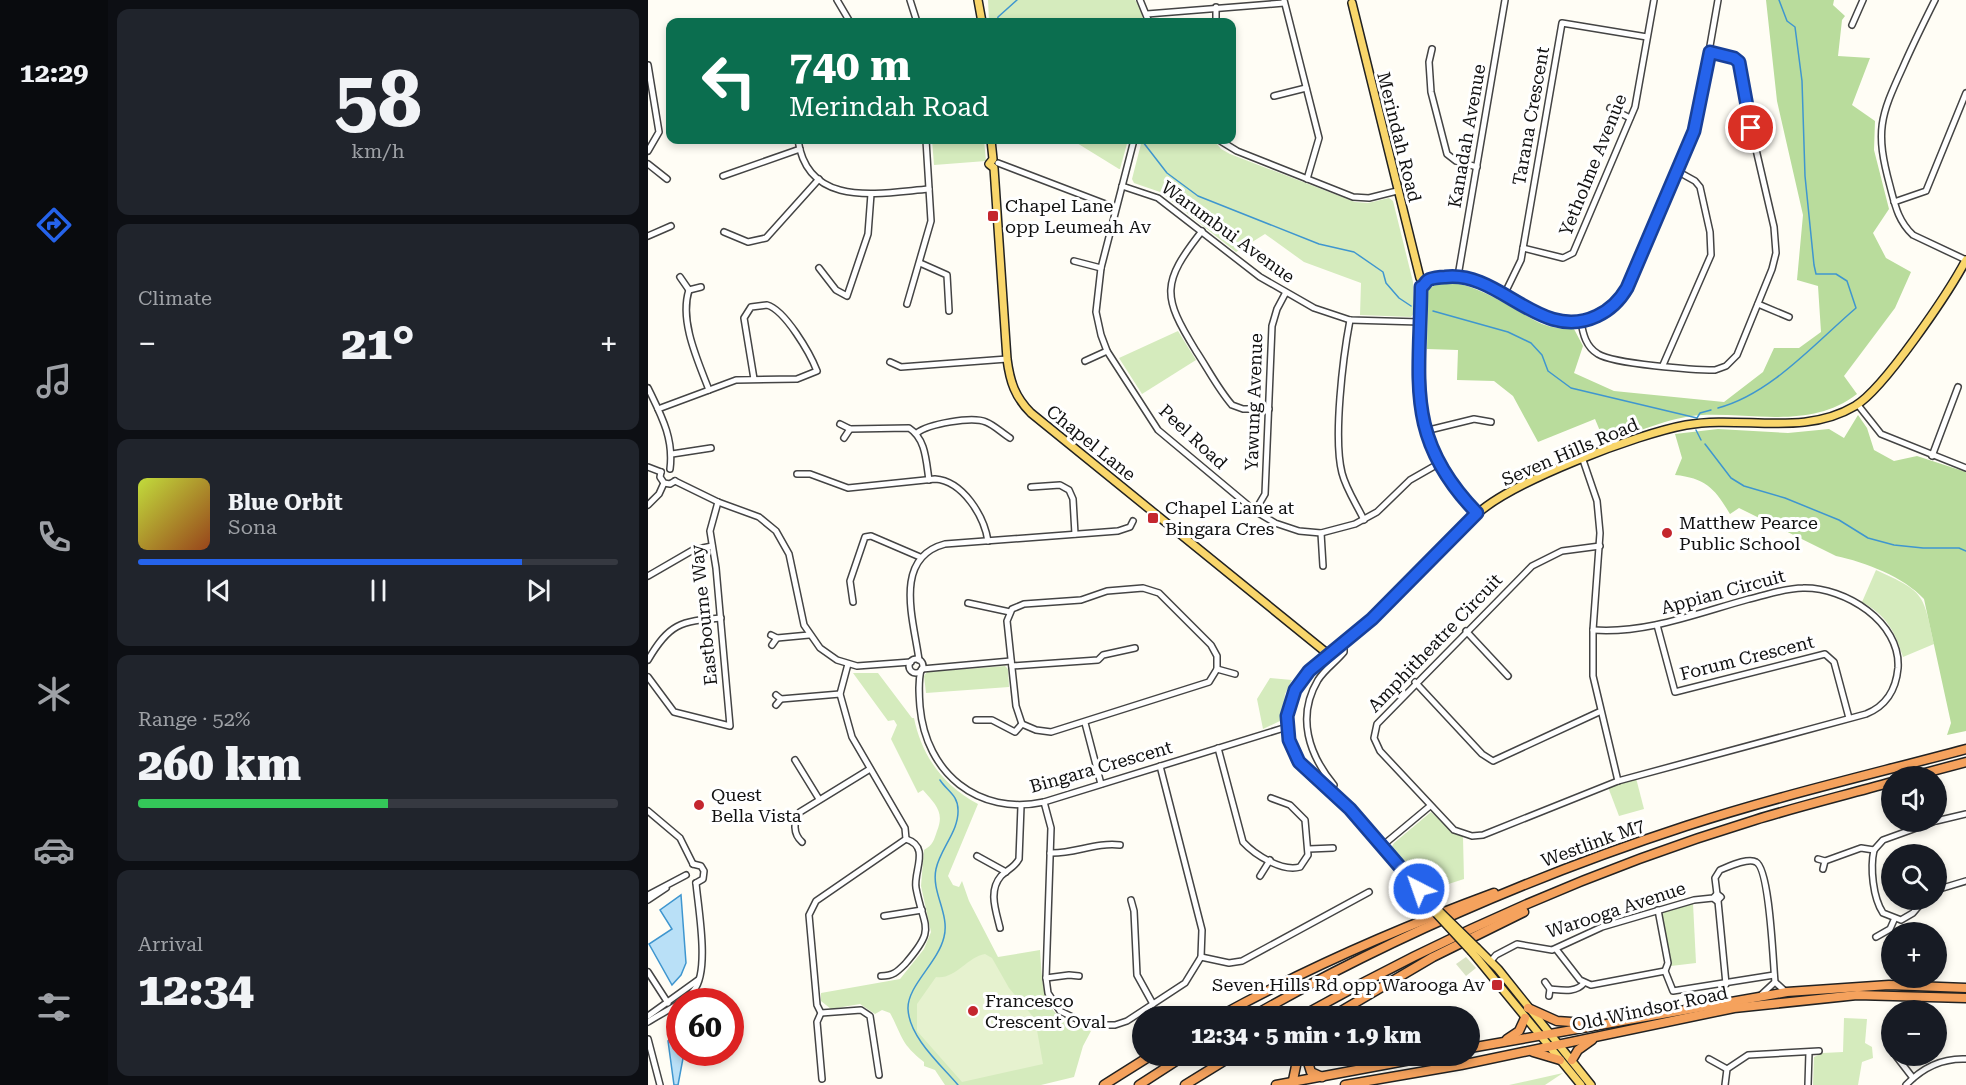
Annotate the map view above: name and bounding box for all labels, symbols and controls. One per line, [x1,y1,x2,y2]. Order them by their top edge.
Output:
text: 740 m [789,41,911,90]
icon: left [690,42,768,120]
street label: Tarana Crescent [1508,45,1553,187]
text: 58 [334,54,422,145]
text: 12:29 [20,57,88,89]
street label: Kanadah Avenue [1444,62,1490,210]
street label: Merindah Road [1373,70,1426,205]
text: Merindah Road [789,91,989,123]
street label: Yetholme Avenue [1554,91,1631,239]
pin [1725,102,1776,153]
icon: arrive [1734,111,1767,144]
text: km/h [351,139,405,163]
street label: Warumbui Avenue [1158,176,1299,287]
place label: Chapel Lane opp Leumeah Av [1005,195,1152,237]
icon: directions [33,204,75,246]
marker: Chapel Lane opp Leumeah Av [986,209,1000,223]
text: Climate [138,286,212,310]
text: 21° [342,317,415,370]
text: − [138,324,156,363]
text: + [600,324,618,363]
street label: Yawung Avenue [1241,333,1266,471]
icon: music [33,360,75,402]
street label: Chapel Lane [1043,400,1140,485]
street label: Peel Road [1155,400,1232,474]
street label: Seven Hills Road [1498,413,1642,490]
text: Blue Orbit [228,490,343,515]
place label: Chapel Lane at Bingara Cres [1165,497,1295,539]
marker: Chapel Lane at Bingara Cres [1146,511,1160,525]
place label: Matthew Pearce Public School [1679,512,1818,554]
text: Sona [228,515,277,539]
icon: phone [33,516,75,558]
marker: Matthew Pearce Public School [1660,526,1674,540]
street label: Eastbourne Way [686,543,721,686]
street label: Appian Circuit [1659,565,1787,618]
street label: Amphitheatre Circuit [1363,569,1506,716]
icon: previous [202,574,235,607]
icon: pause [362,574,395,607]
icon: next [522,574,555,607]
street label: Forum Crescent [1678,631,1816,684]
icon: climate [33,673,75,715]
text: Range · 52% [138,707,250,731]
street label: Bingara Crescent [1027,736,1175,797]
text: 260 km [138,738,301,791]
map controls [1881,766,1947,1066]
button: sound [1881,766,1947,832]
place label: Quest Bella Vista [711,784,802,826]
marker: Quest Bella Vista [692,798,706,812]
street label: Westlink M7 [1538,814,1647,871]
icon: car [33,829,75,871]
button: search [1881,844,1947,910]
position arrow [1387,857,1451,921]
street label: Warooga Avenue [1544,877,1688,942]
button: + [1881,922,1947,988]
text: Arrival [138,932,203,956]
text: 12:34 [138,963,254,1016]
place label: Seven Hills Rd opp Warooga Av [1212,974,1486,995]
marker: Seven Hills Rd opp Warooga Av [1490,978,1504,992]
street label: Old Windsor Road [1570,982,1730,1035]
icon: filters [33,986,75,1028]
speed limit sign: 60 [666,988,744,1066]
place label: Francesco Crescent Oval [985,990,1107,1032]
button: − [1881,1000,1947,1066]
marker: Francesco Crescent Oval [966,1004,980,1018]
text: 12:34 · 5 min · 1.9 km [1191,1023,1421,1048]

